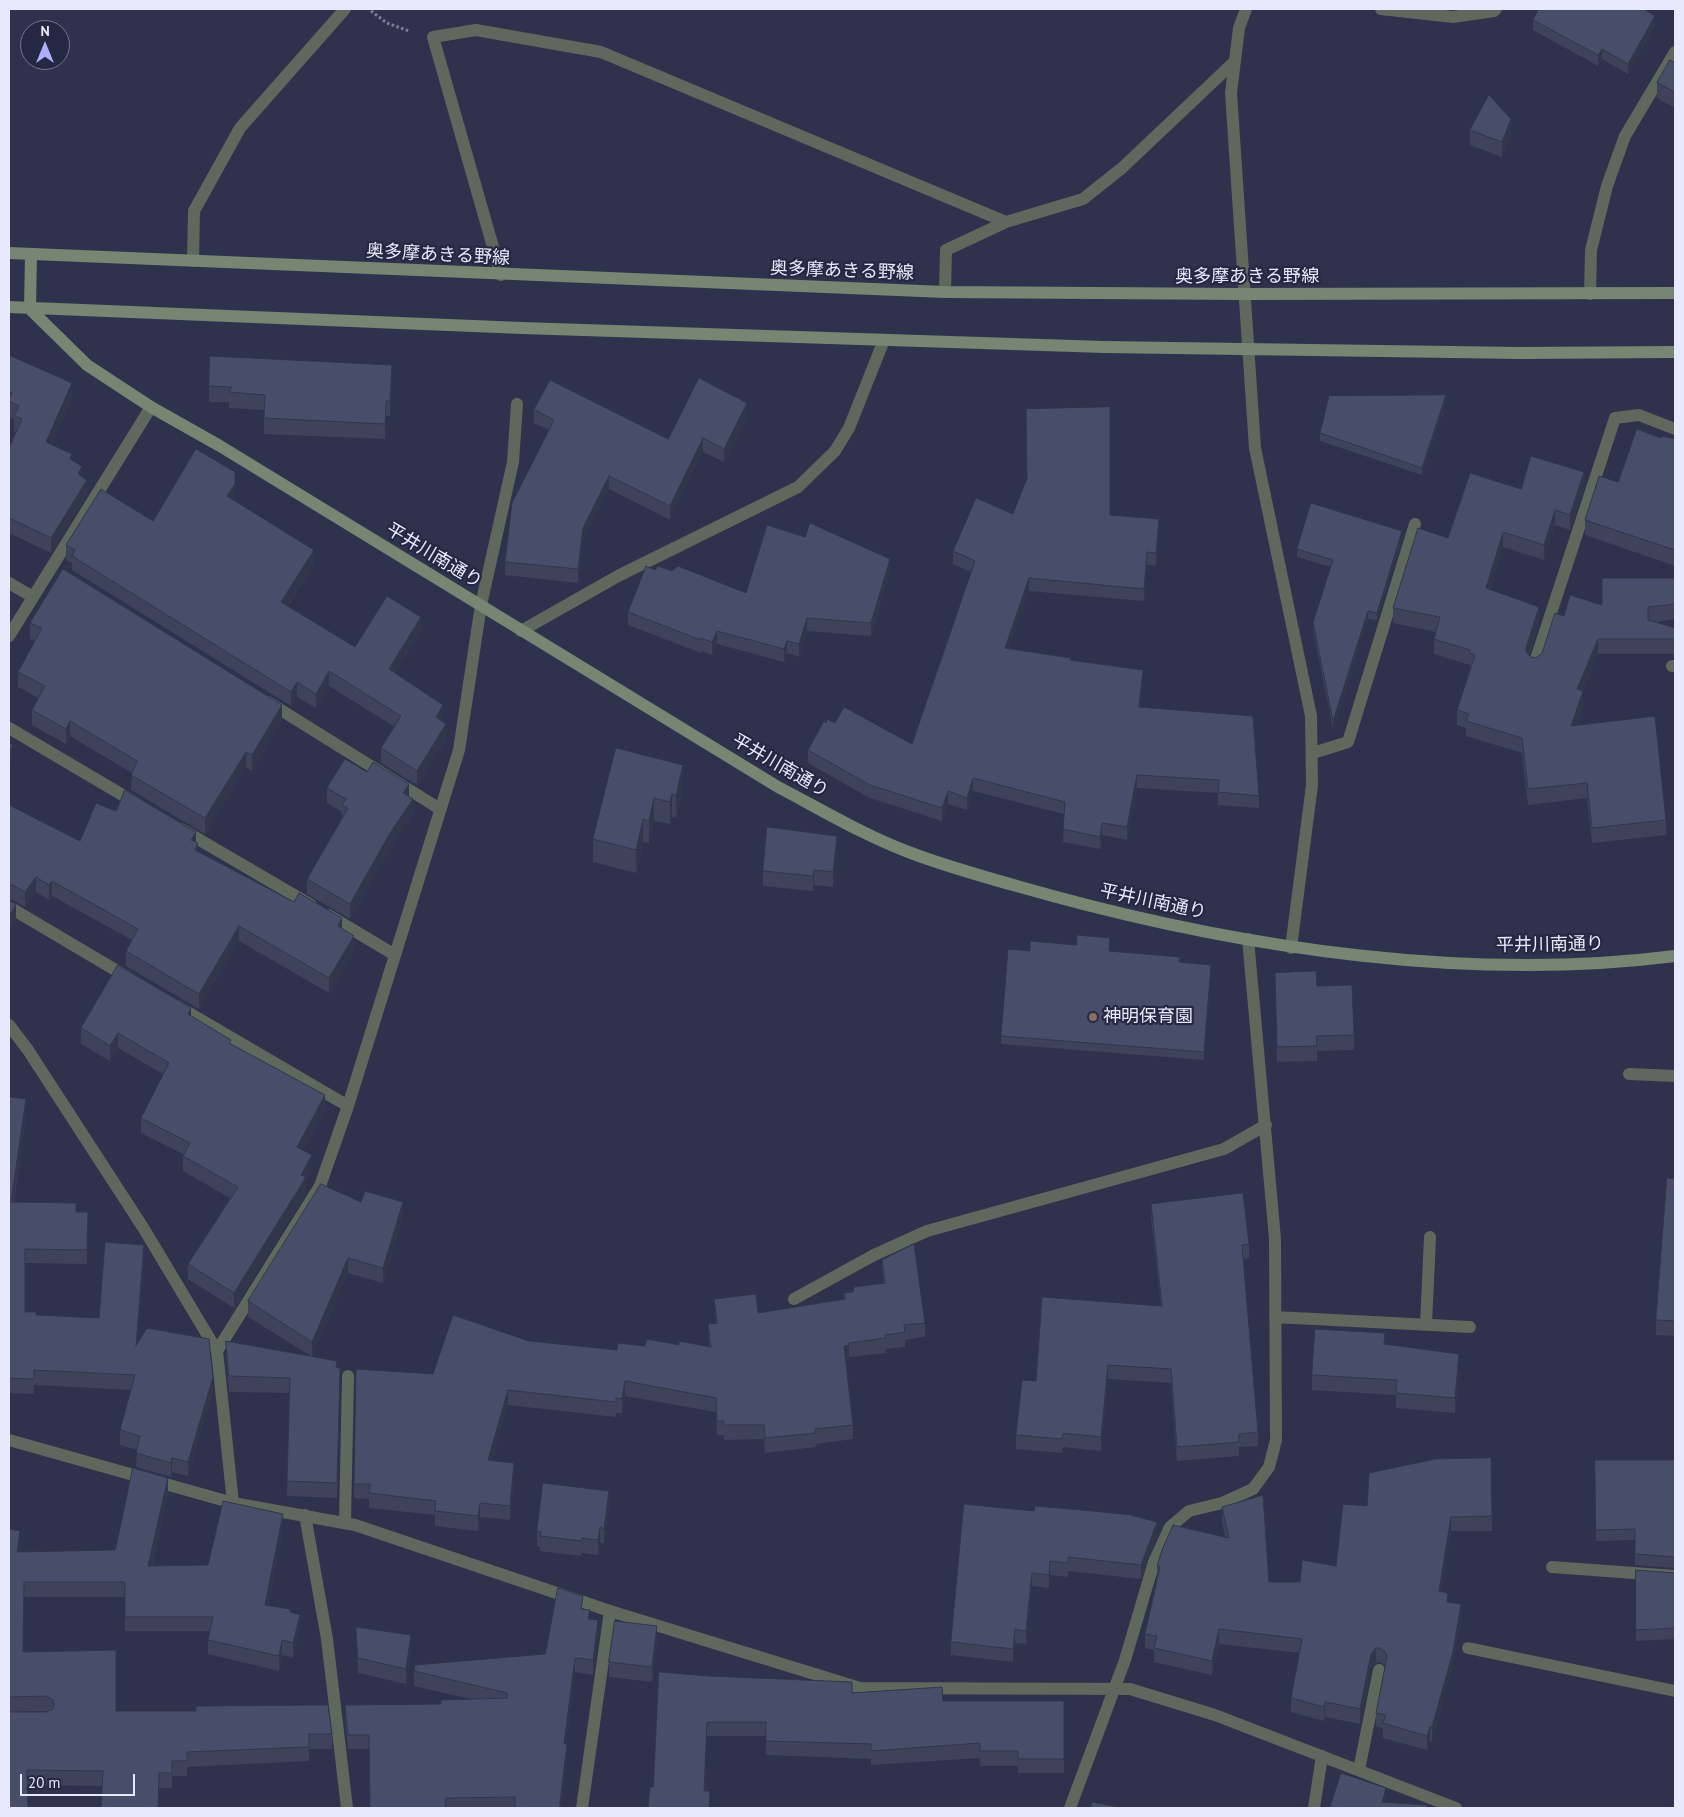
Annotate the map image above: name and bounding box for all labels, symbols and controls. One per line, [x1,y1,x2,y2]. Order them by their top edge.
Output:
north arrow [20,20,70,70]
text: N [40,22,50,40]
street label: 奥多摩あきる野線 [366,240,510,270]
street label: 奥多摩あきる野線 [770,258,914,284]
street label: 奥多摩あきる野線 [1175,266,1319,288]
street label: 平井川南通り [382,519,486,593]
street label: 平井川南通り [728,730,832,802]
street label: 平井川南通り [1098,880,1208,924]
street label: 平井川南通り [1496,933,1604,957]
place label: 神明保育園 [1103,1006,1193,1028]
marker: 神明保育園 [1087,1011,1099,1023]
scale bar [22,1764,138,1796]
text: 20 m [28,1773,61,1792]

